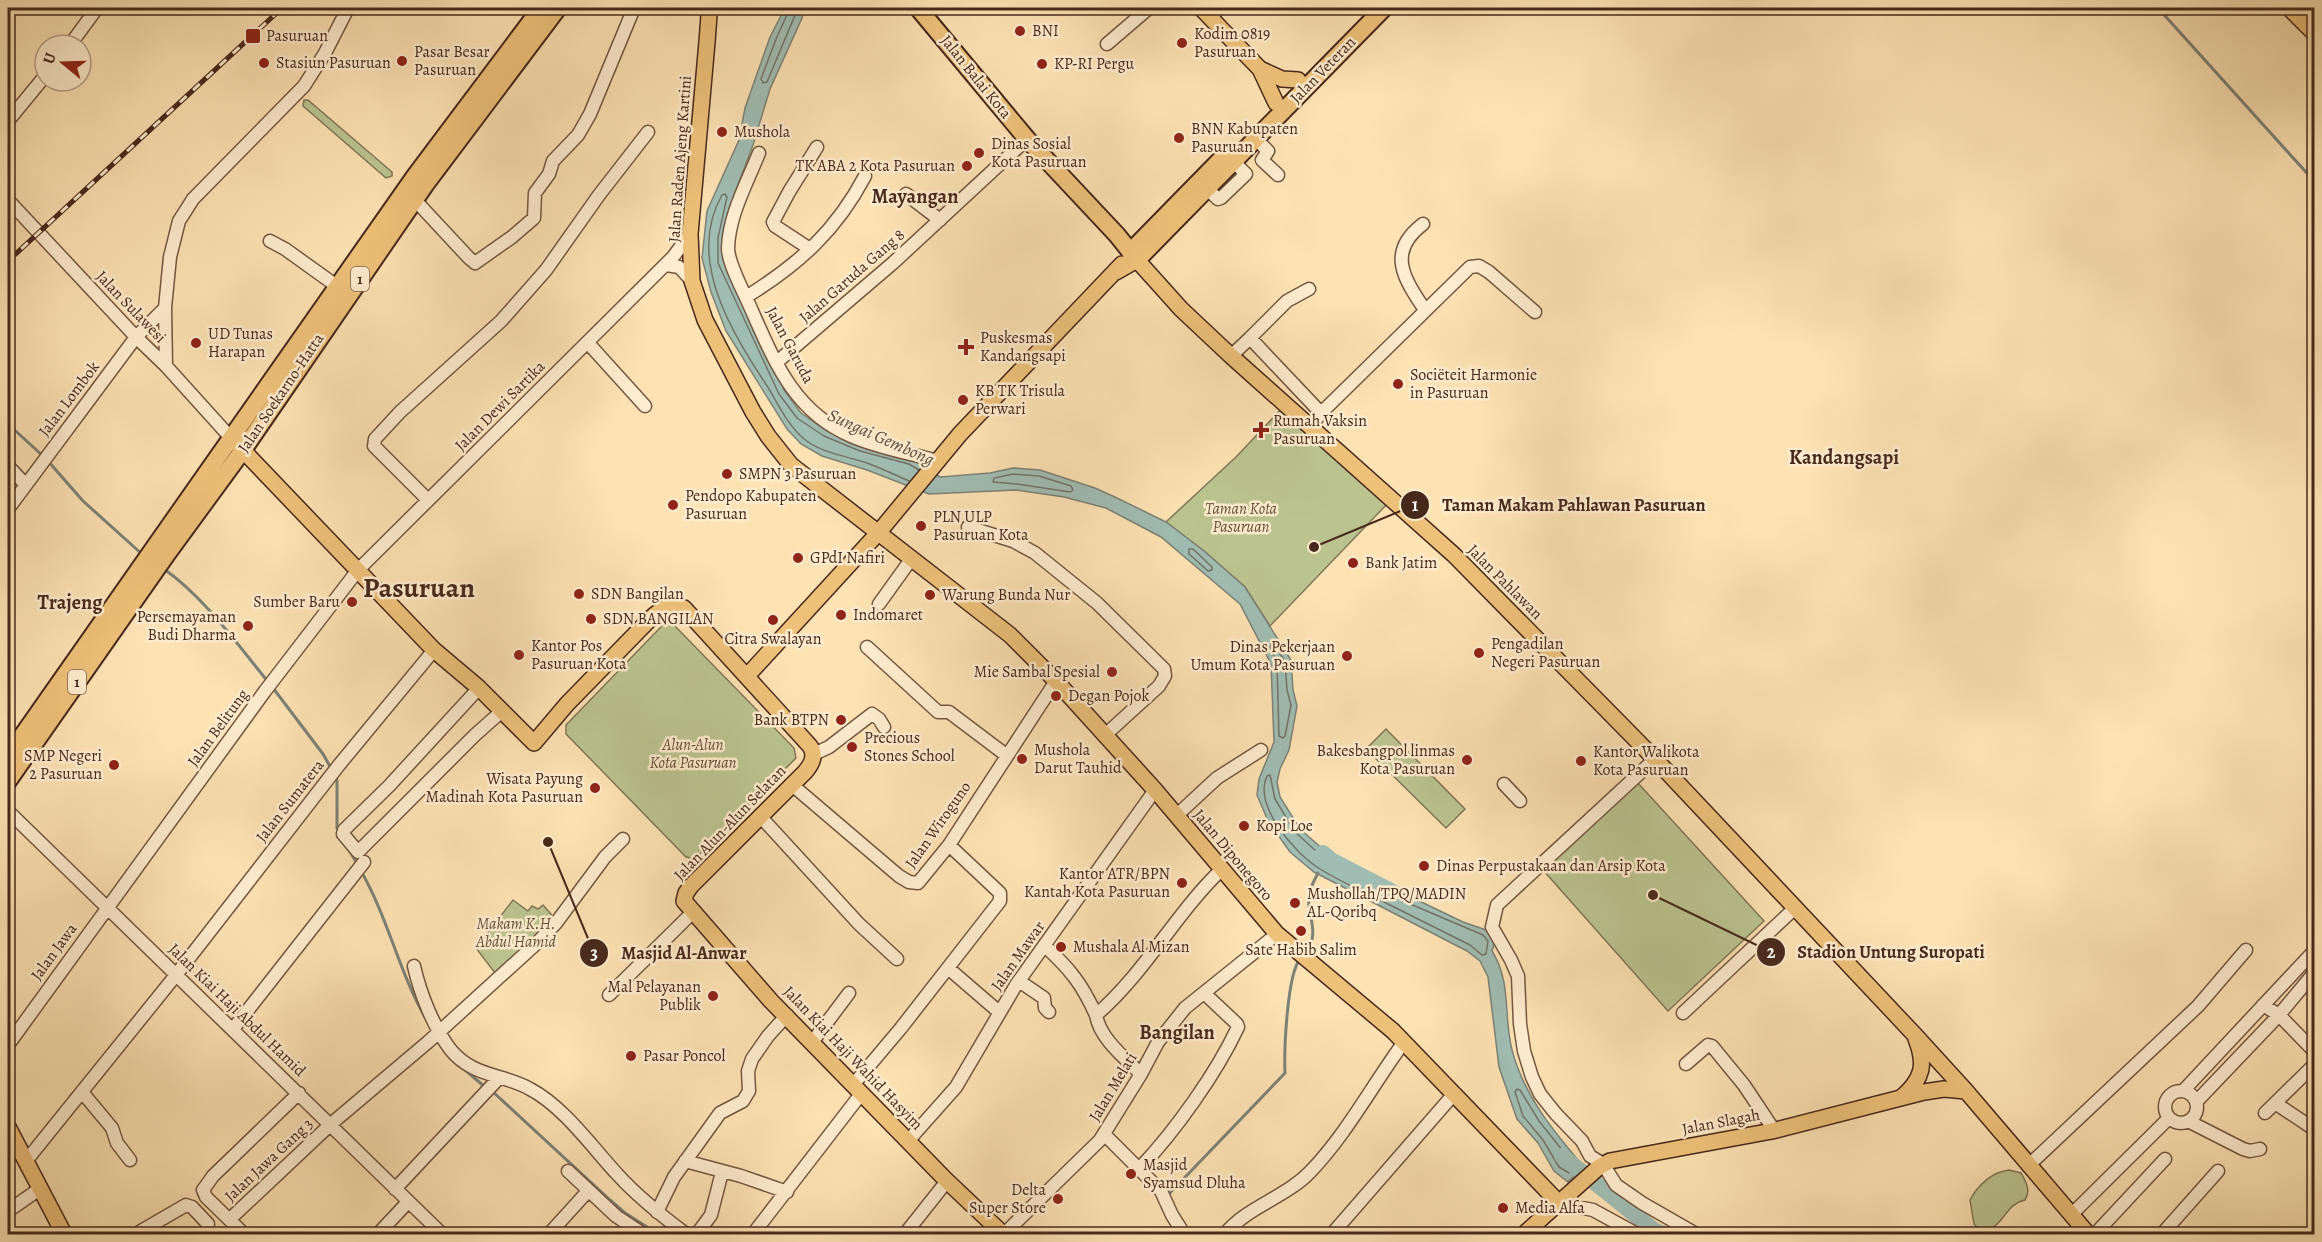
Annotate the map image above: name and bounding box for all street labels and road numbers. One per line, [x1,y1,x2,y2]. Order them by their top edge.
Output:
street label: Jalan Balai Kota [935,31,1017,124]
street label: Jalan Veteran [1285,31,1361,109]
street label: Jalan Raden Ajeng Kartini [663,75,697,243]
street label: Jalan Garuda Gang 8 [795,224,909,328]
street label: Jalan Sulawesi [91,266,171,348]
road number: 1 [351,267,369,291]
street label: Jalan Garuda [760,303,820,388]
street label: Jalan Soekarno-Hatta [233,329,329,457]
street label: Jalan Dewi Sartika [450,356,550,456]
street label: Jalan Lombok [33,357,105,441]
street label: Jalan Pahlawan [1462,539,1548,625]
road number: 1 [68,670,86,694]
street label: Jalan Belitung [182,685,254,771]
street label: Jalan Sumatera [251,755,330,847]
street label: Jalan Alun-Alun Selatan [669,760,791,886]
street label: Jalan Wiroguno [900,777,976,873]
street label: Jalan Diponegoro [1188,804,1278,906]
street label: Jalan Mawar [986,917,1050,995]
street label: Jalan Jawa [26,918,83,985]
street label: Jalan Kiai Haji Abdul Hamid [163,938,311,1082]
street label: Jalan Kiai Haji Wahid Hasyim [778,981,928,1135]
street label: Jalan Melati [1084,1048,1142,1126]
street label: Jalan Slagah [1680,1104,1762,1140]
street label: Jalan Jawa Gang 3 [220,1113,318,1207]

